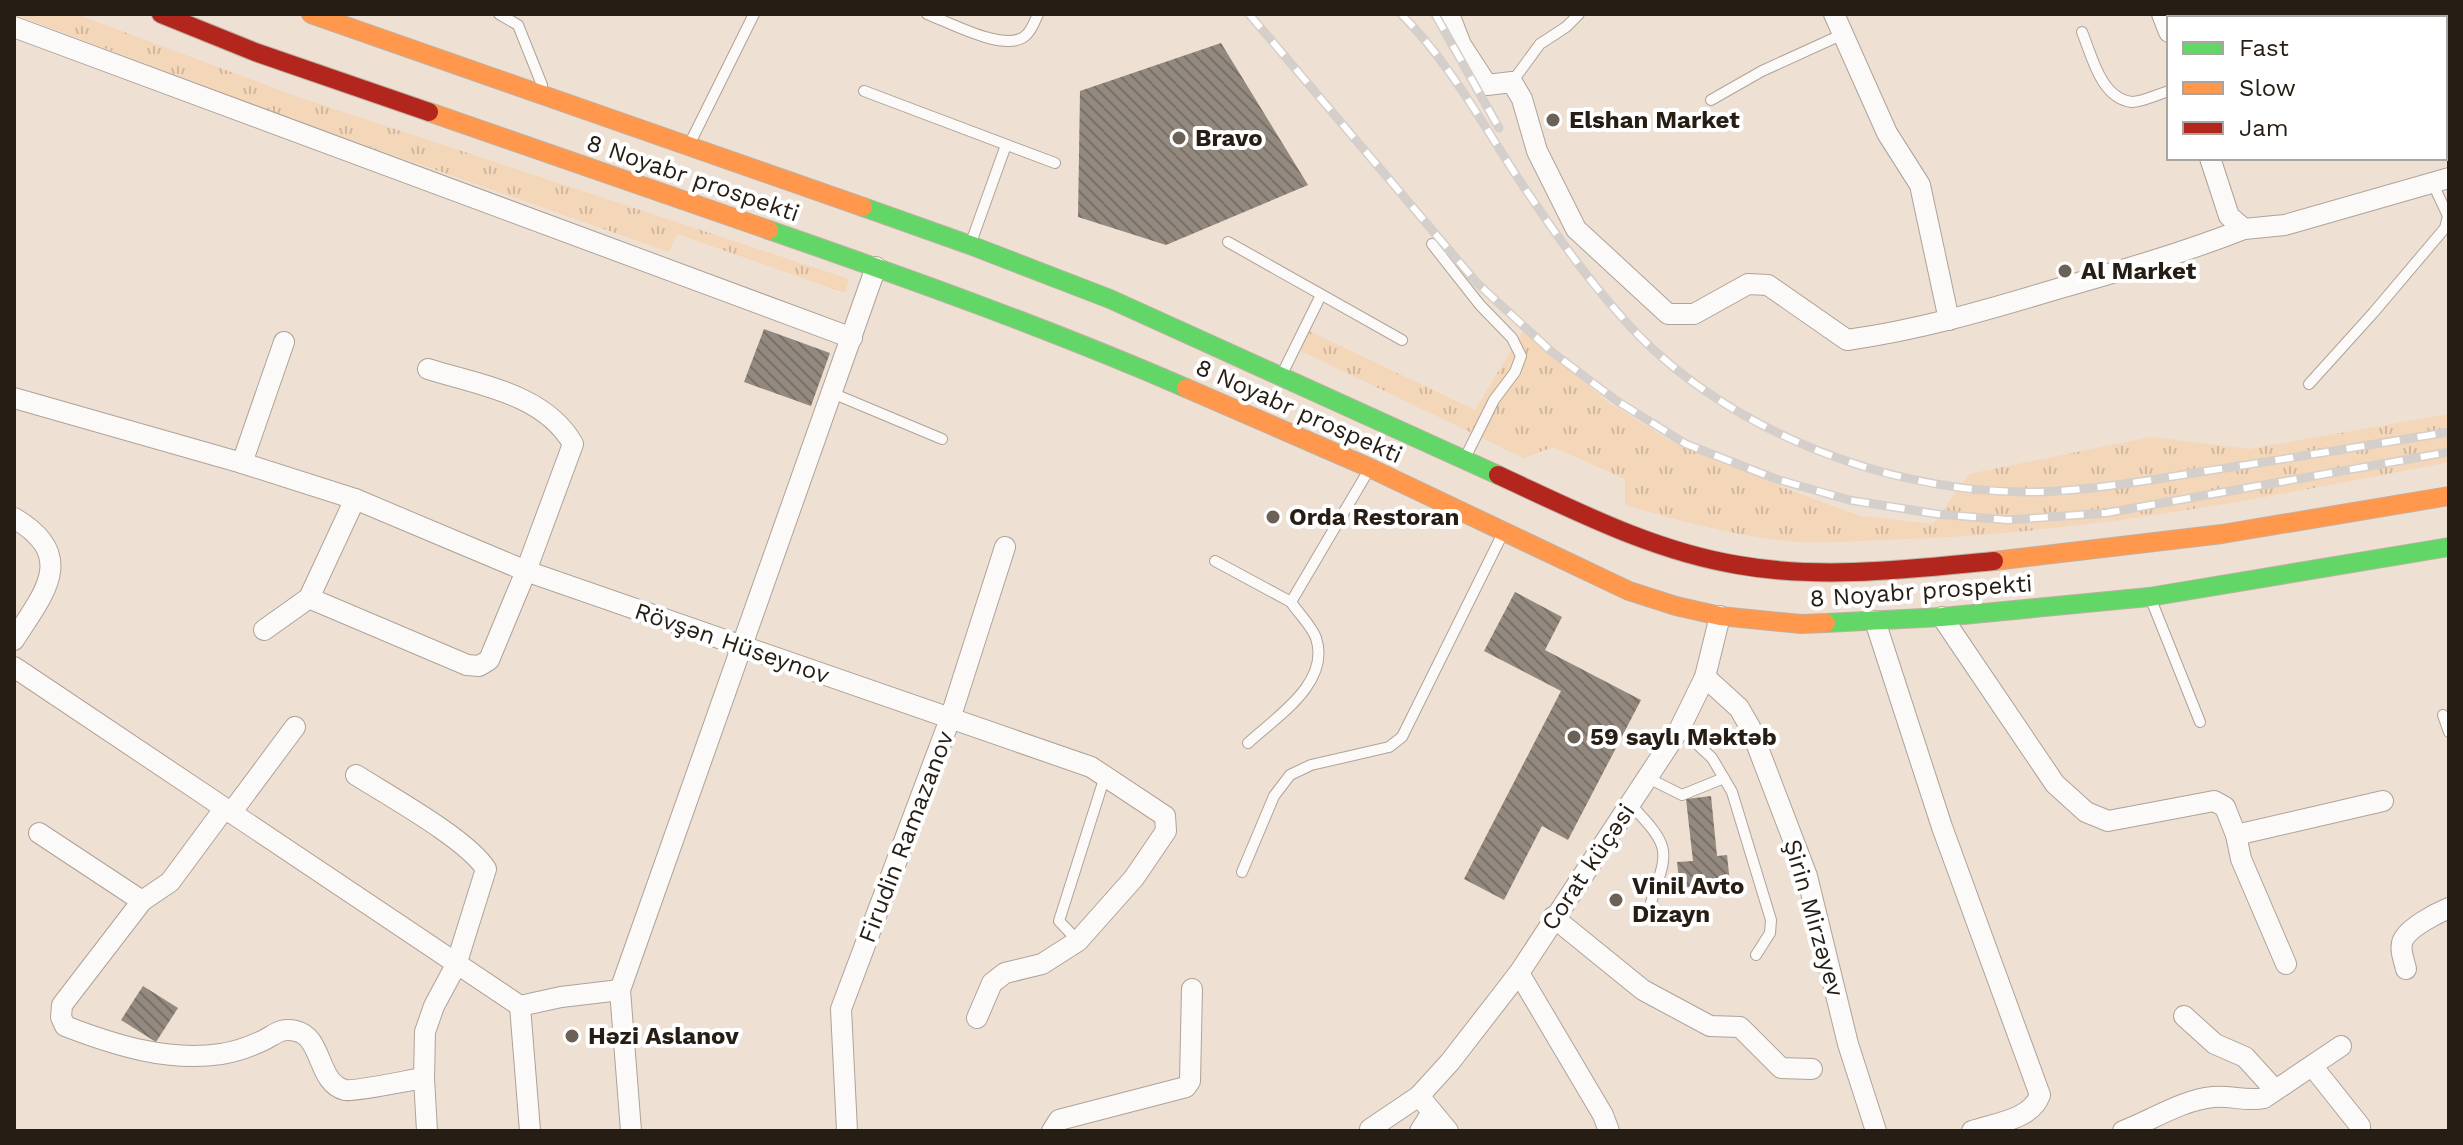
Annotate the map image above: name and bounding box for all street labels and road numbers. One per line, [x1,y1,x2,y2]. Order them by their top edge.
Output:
street label: 8 Noyabr prospekti [583,128,803,228]
street label: 8 Noyabr prospekti [1191,353,1407,469]
street label: 8 Noyabr prospekti [1809,569,2033,613]
street label: Rövşən Hüseynov [631,597,833,690]
street label: Firudin Ramazanov [853,727,959,947]
street label: Corat küçəsi [1535,799,1641,935]
street label: Şirin Mirzəyev [1778,836,1850,1000]

